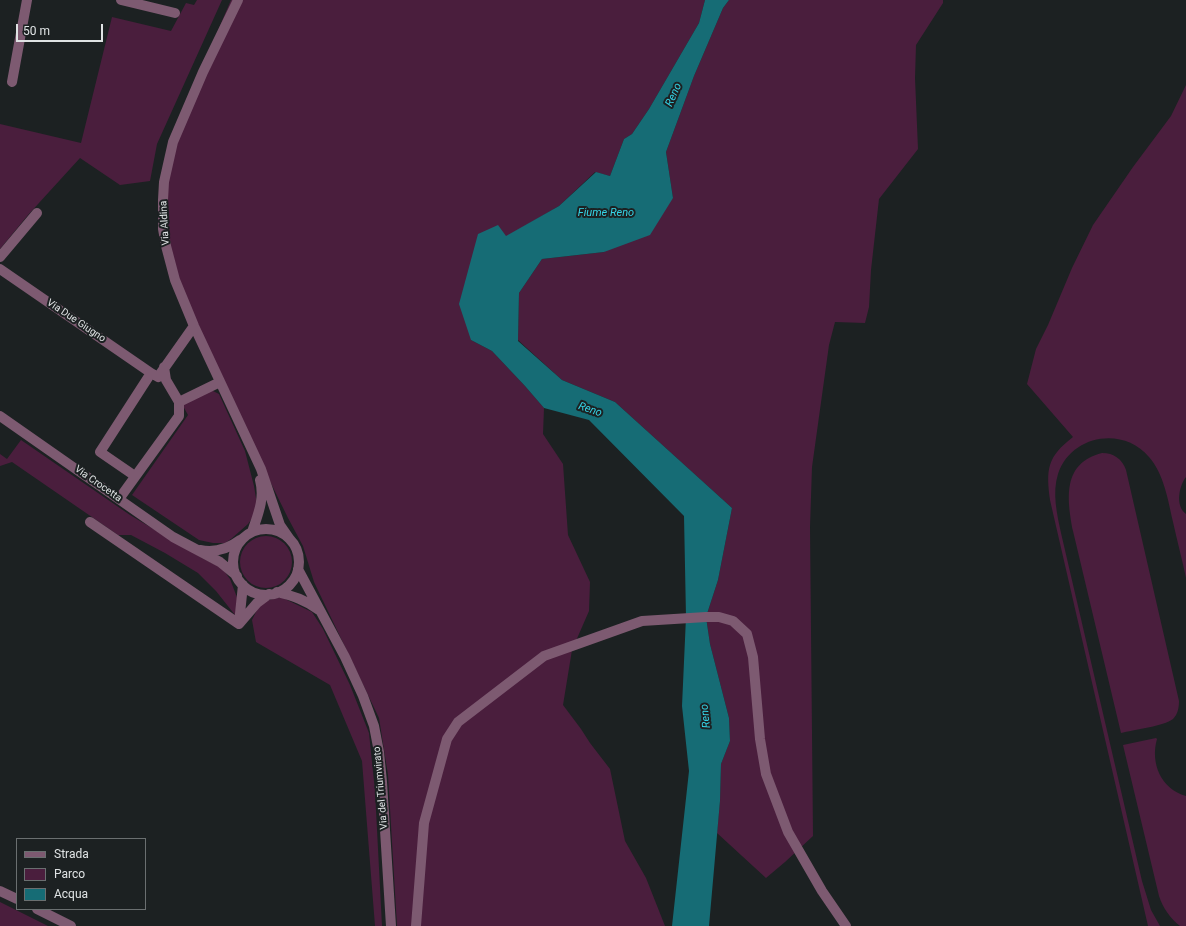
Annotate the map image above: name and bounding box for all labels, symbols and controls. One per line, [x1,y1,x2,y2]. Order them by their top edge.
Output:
scale bar [18,16,105,42]
text: 50 m [23,24,50,38]
water label: Reno [663,81,685,109]
street label: Via Aldina [158,200,172,246]
water label: Fiume Reno [578,206,634,220]
street label: Via Due Giugno [44,297,108,345]
water label: Reno [576,400,604,420]
street label: Via Crocetta [72,463,124,505]
water label: Reno [698,703,714,729]
street label: Via del Triumvirato [371,746,391,830]
legend [16,838,146,910]
text: Strada [54,847,89,861]
text: Parco [54,867,85,881]
text: Acqua [54,887,88,901]

